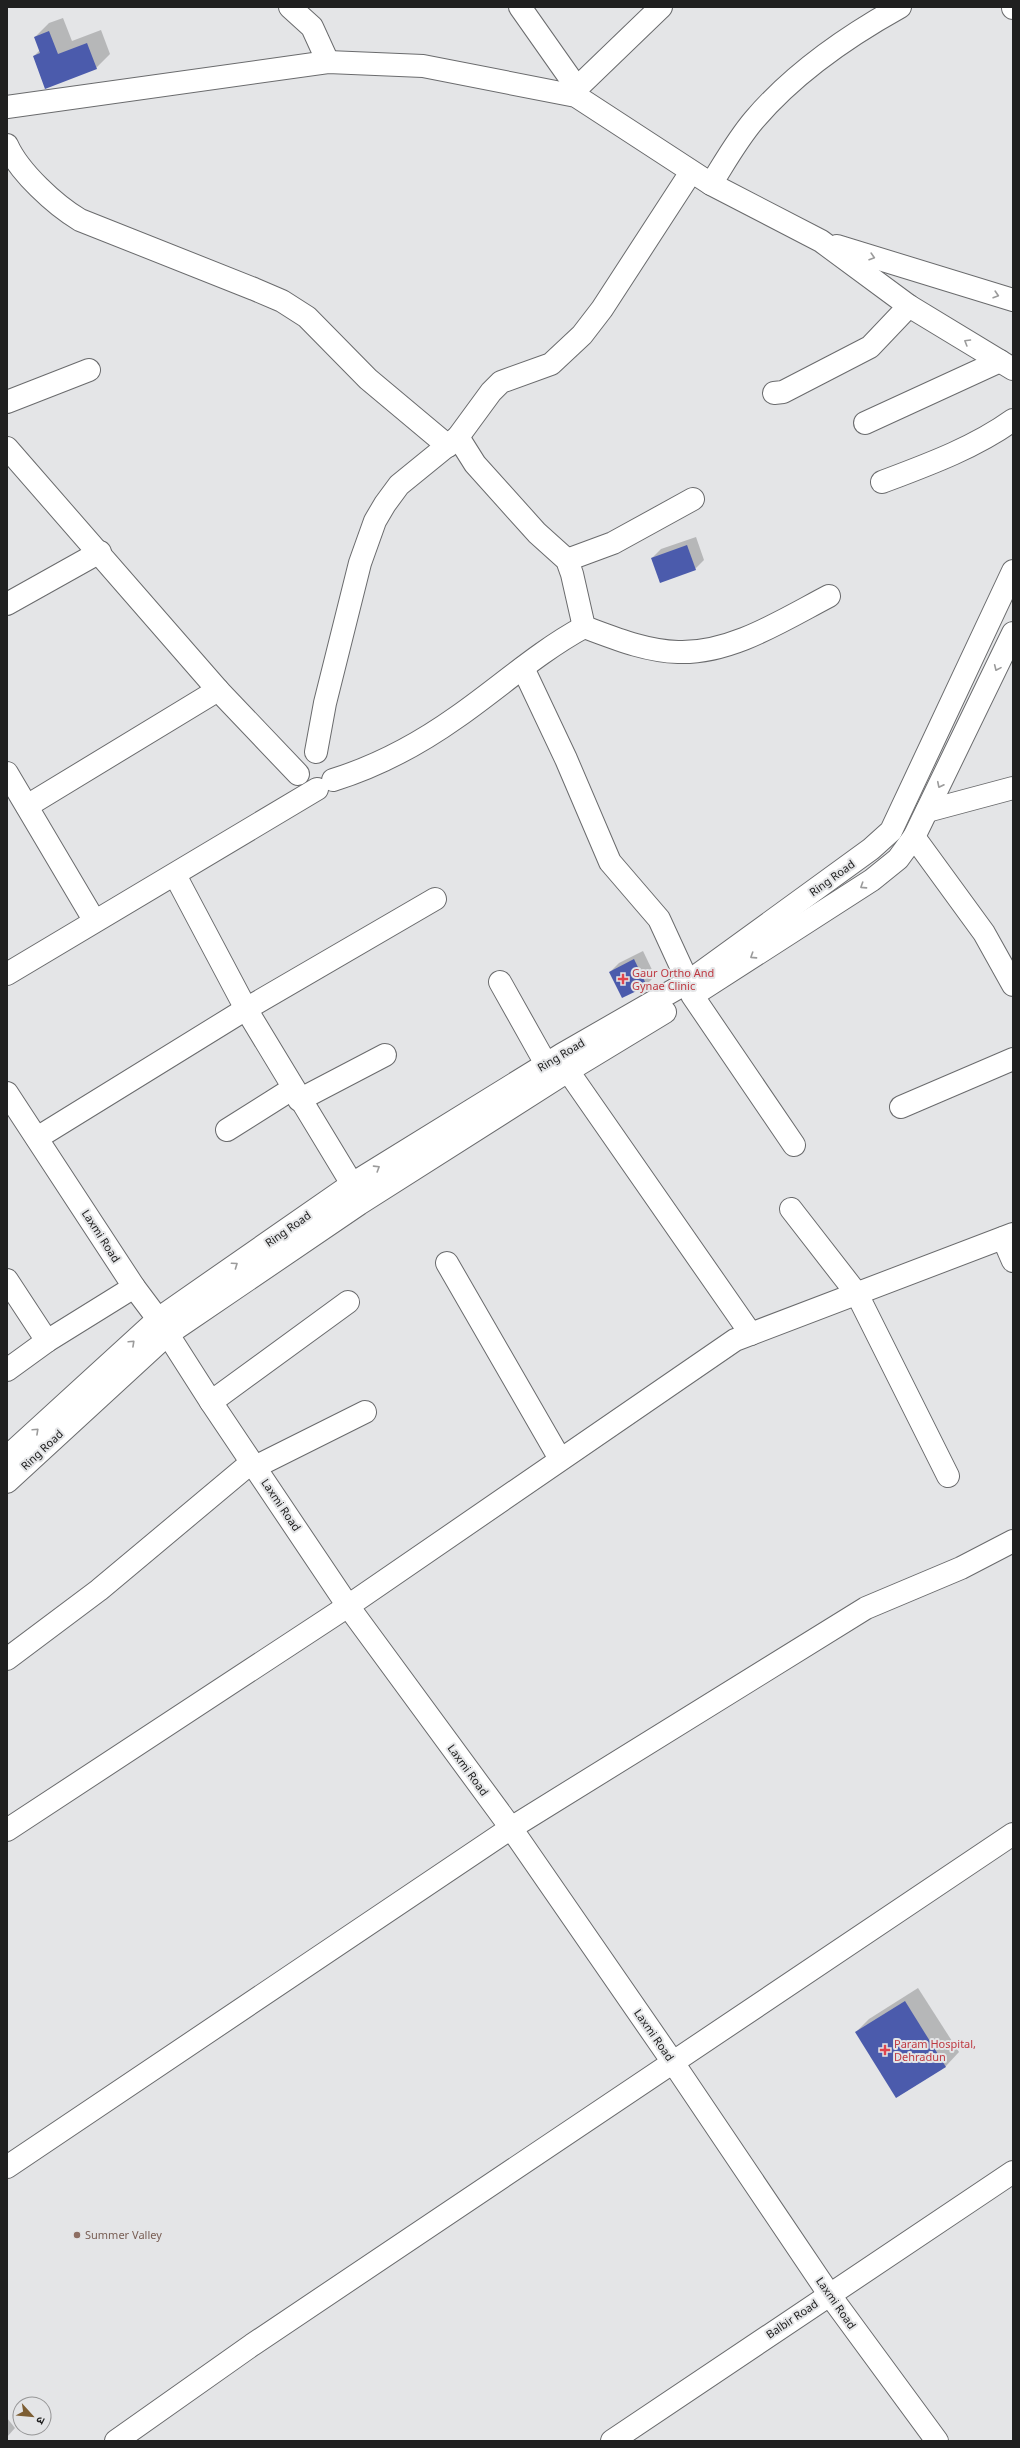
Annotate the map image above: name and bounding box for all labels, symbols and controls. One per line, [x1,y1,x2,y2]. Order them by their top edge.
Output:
one-way arrow [868,252,875,261]
one-way arrow [992,290,999,299]
one-way arrow [964,340,971,347]
one-way arrow [994,664,1002,672]
one-way arrow [937,781,944,788]
street label: Ring Road [806,856,857,899]
one-way arrow [860,882,867,889]
one-way arrow [750,952,757,959]
place label: Gaur Ortho And Gynae Clinic [632,965,714,993]
marker: Gaur Ortho And Gynae Clinic [617,973,629,985]
street label: Ring Road [534,1035,587,1075]
one-way arrow [373,1166,380,1173]
street label: Laxmi Road [79,1206,124,1265]
street label: Ring Road [262,1207,314,1250]
one-way arrow [231,1262,238,1270]
one-way arrow [127,1341,134,1348]
street label: Ring Road [17,1426,66,1473]
one-way arrow [31,1428,39,1436]
street label: Laxmi Road [258,1476,304,1534]
street label: Laxmi Road [445,1741,492,1798]
street label: Laxmi Road [631,2006,678,2064]
place label: Param Hospital, Dehradun [894,2036,976,2064]
marker: Param Hospital, Dehradun [879,2044,891,2056]
place label: Summer Valley [85,2227,162,2242]
marker: Summer Valley [72,2230,82,2240]
street label: Laxmi Road [813,2274,860,2332]
street label: Balbir Road [763,2296,821,2341]
north arrow [12,2396,52,2436]
text: उ [33,2414,49,2428]

